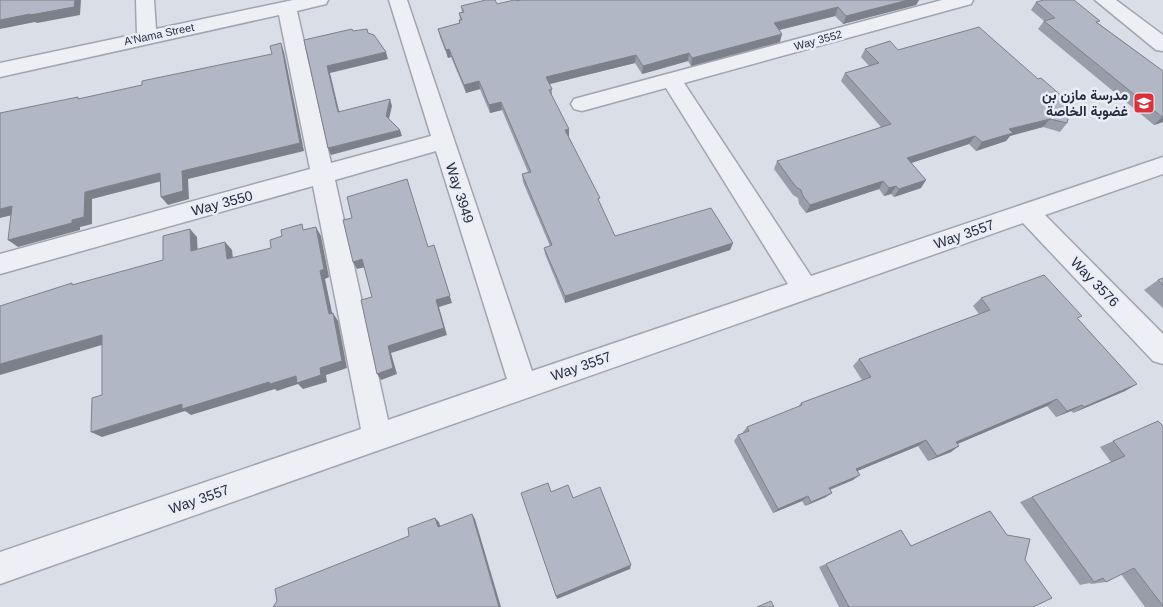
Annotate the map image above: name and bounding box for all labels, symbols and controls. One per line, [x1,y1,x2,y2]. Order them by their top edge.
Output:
street label: A'Nama Street [123,21,195,47]
street label: Way 3552 [793,28,843,52]
place label: مدرسة مازن بن غضوبة الخاصة [1042,87,1128,120]
school or university icon: مدرسة مازن بن غضوبة الخاصة [1132,91,1156,115]
street label: Way 3949 [443,161,477,225]
street label: Way 3550 [190,187,254,219]
street label: Way 3557 [932,216,996,252]
street label: Way 3576 [1068,254,1123,310]
street label: Way 3557 [549,348,613,384]
street label: Way 3557 [167,481,231,517]

